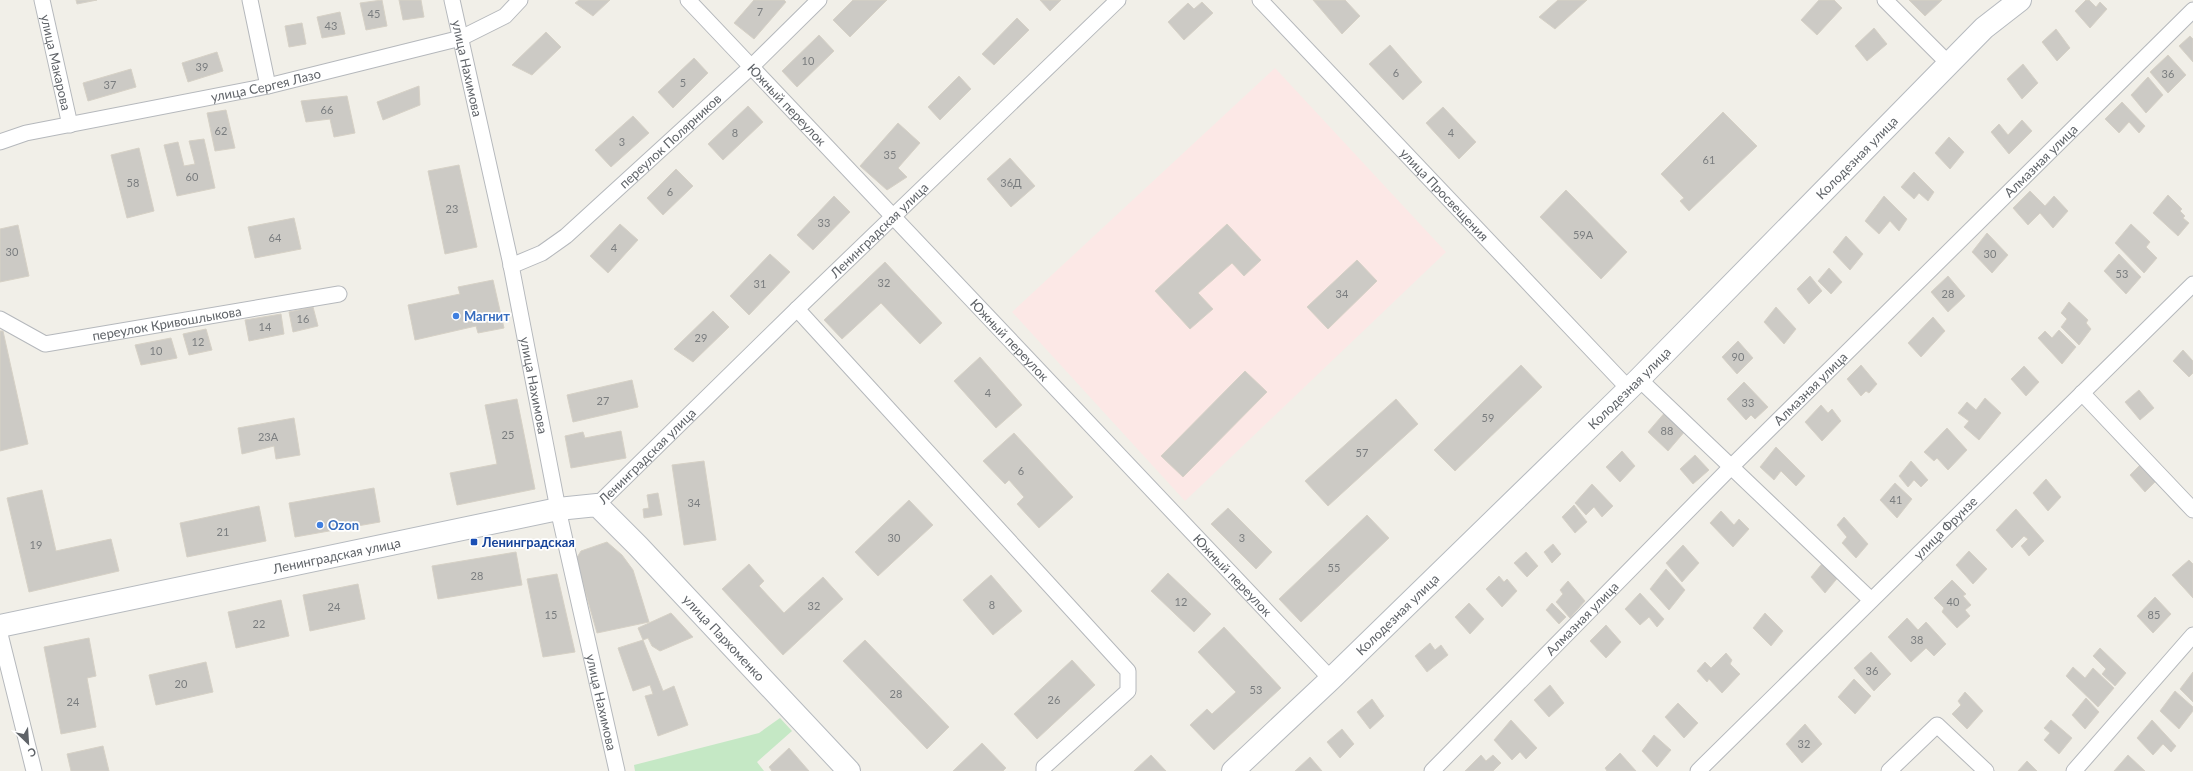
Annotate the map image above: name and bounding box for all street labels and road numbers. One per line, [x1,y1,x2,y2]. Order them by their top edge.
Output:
street label: улица Макарова [37,13,75,112]
street label: улица Нахимова [449,18,486,118]
street label: Южный переулок [744,60,830,149]
street label: улица Сергея Лазо [209,65,322,105]
street label: переулок Полярников [616,90,724,191]
street label: Колодезная улица [1813,113,1901,202]
street label: Алмазная улица [2001,121,2081,200]
street label: улица Просвещения [1397,145,1492,244]
street label: Ленинградская улица [826,179,931,282]
street label: Южный переулок [967,295,1053,384]
street label: переулок Кривошлыкова [91,303,243,344]
street label: улица Нахимова [517,335,551,435]
street label: Колодезная улица [1584,344,1674,432]
street label: Алмазная улица [1770,349,1850,428]
street label: Ленинградская улица [594,405,699,508]
street label: улица Фрунзе [1910,493,1981,562]
street label: Южный переулок [1190,531,1275,620]
street label: Ленинградская улица [270,534,402,577]
street label: Колодезная улица [1352,570,1442,658]
street label: Алмазная улица [1542,578,1622,659]
street label: улица Пархоменко [680,591,768,684]
street label: улица Нахимова [583,652,620,752]

